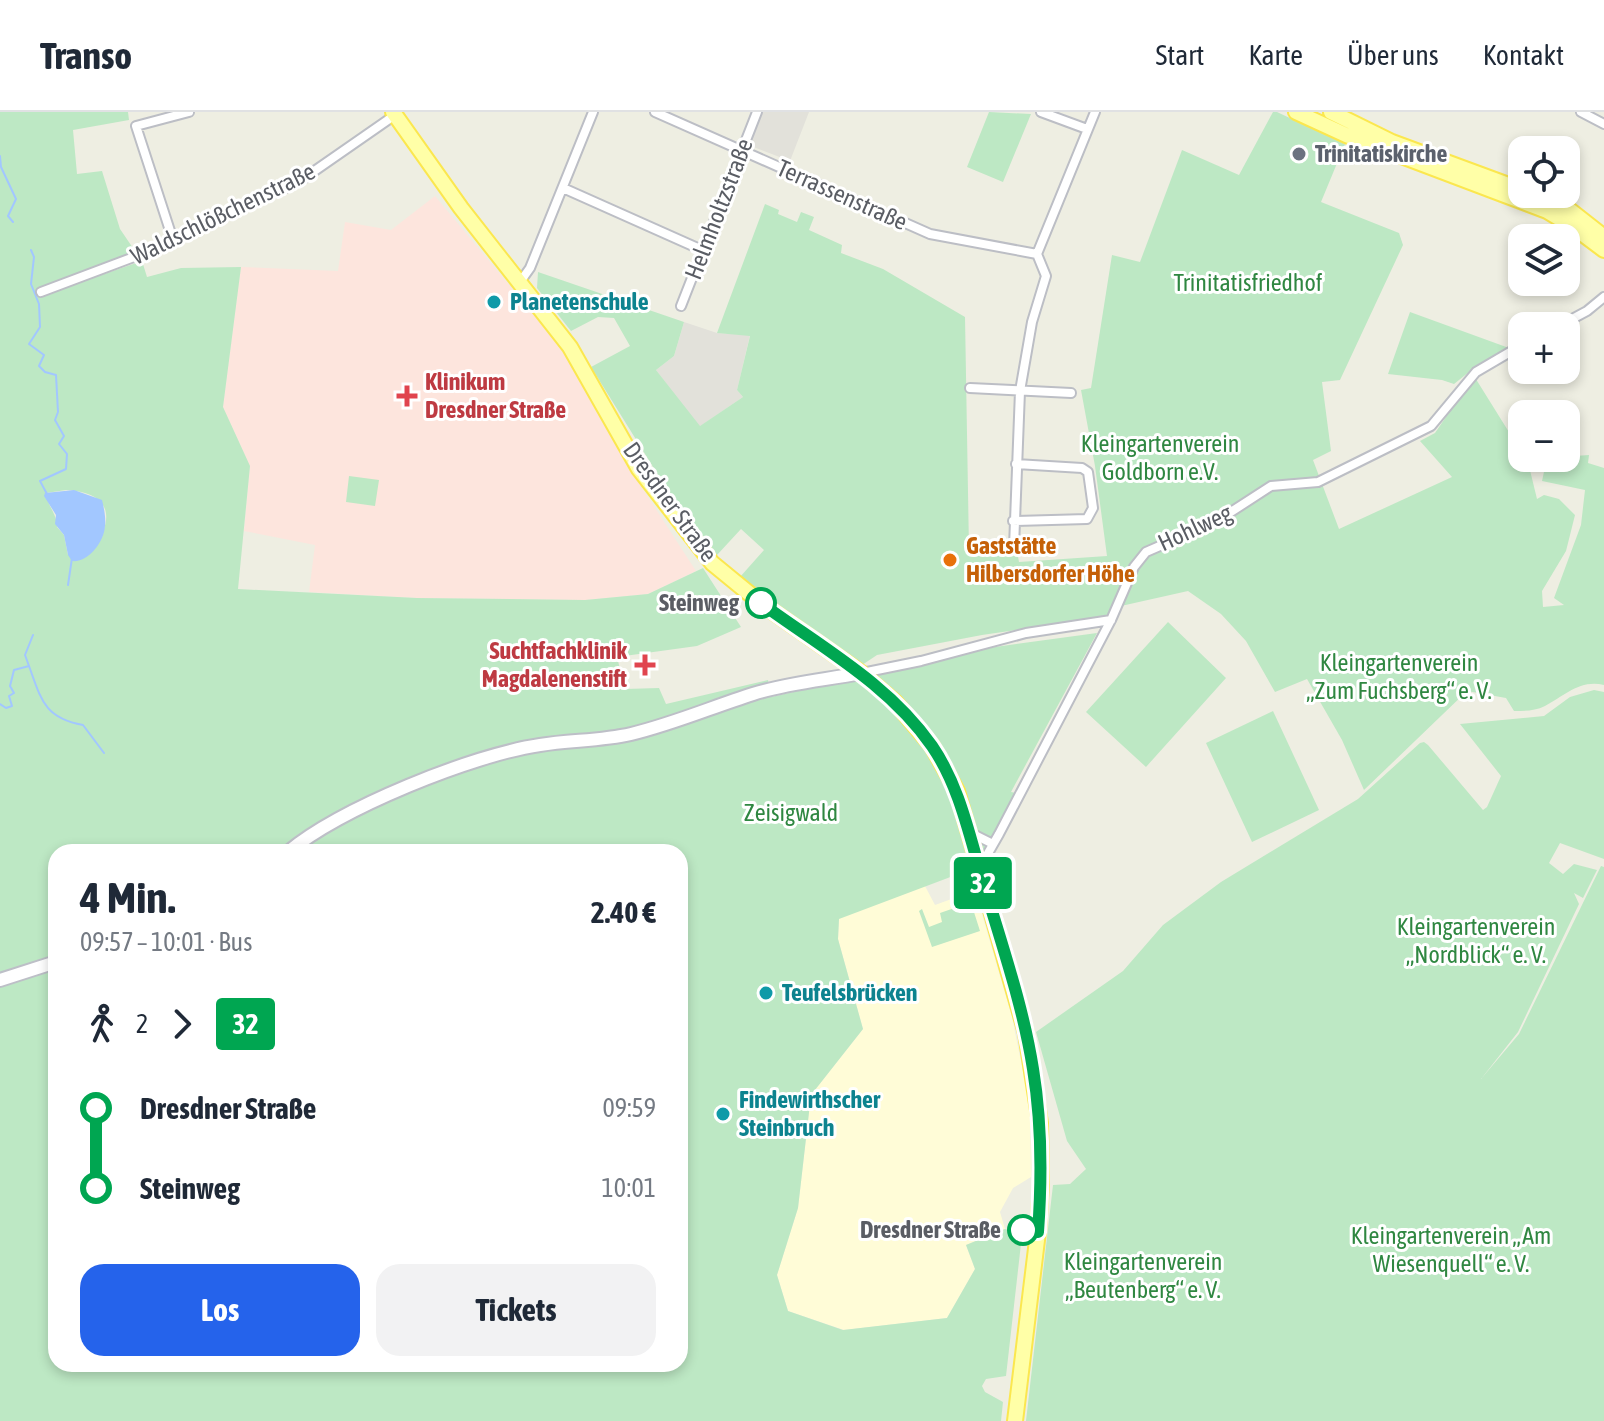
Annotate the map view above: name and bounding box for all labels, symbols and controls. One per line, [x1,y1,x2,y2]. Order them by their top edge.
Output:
text: Transo [40,34,132,77]
text: Start [1155,39,1204,71]
text: Karte [1248,39,1303,71]
text: Über uns [1347,39,1439,71]
text: Kontakt [1483,39,1564,71]
street label: Helmholtzstraße [679,135,758,283]
map controls [1508,136,1580,472]
button: locate [1508,136,1580,208]
place label: Trinitatiskirche [1315,140,1447,167]
marker: Trinitatiskirche [1290,145,1308,163]
street label: Terrassenstraße [773,154,911,235]
street label: Waldschlößchenstraße [126,157,319,270]
button: layers [1508,224,1580,296]
park label: Trinitatisfriedhof [1174,269,1323,296]
place label: Planetenschule [510,288,649,315]
marker: Planetenschule [485,293,503,311]
button: + [1508,312,1580,384]
place label: Klinikum Dresdner Straße [425,368,566,423]
marker: Klinikum Dresdner Straße [396,385,418,407]
button: − [1508,400,1580,472]
park label: Kleingartenverein Goldborn e.V. [1081,430,1239,485]
street label: Dresdner Straße [618,437,723,567]
street label: Hohlweg [1154,498,1237,556]
place label: Gaststätte Hilbersdorfer Höhe [966,532,1135,587]
marker: Gaststätte Hilbersdorfer Höhe [941,551,959,569]
marker: Steinweg [746,588,776,618]
place label: Steinweg [659,589,740,616]
place label: Suchtfachklinik Magdalenenstift [482,637,627,692]
park label: Kleingartenverein „Zum Fuchsberg“ e. V. [1306,649,1492,704]
marker: Suchtfachklinik Magdalenenstift [634,654,656,676]
park label: Zeisigwald [744,799,838,826]
line badge: 32 [947,857,1019,909]
text: 32 [970,867,996,899]
text: 4 Min. [80,872,175,922]
text: 2.40 € [591,895,656,929]
park label: Kleingartenverein „Nordblick“ e. V. [1397,913,1555,968]
text: 09:57 – 10:01 · Bus [80,927,252,957]
place label: Teufelsbrücken [782,979,917,1006]
marker: Teufelsbrücken [757,984,775,1002]
icon: walk [80,1002,124,1046]
icon: forward [160,1002,204,1046]
text: 32 [232,1008,259,1040]
text: 2 [136,1009,148,1039]
place label: Findewirthscher Steinbruch [739,1086,881,1141]
text: Dresdner Straße [140,1091,316,1125]
text: 09:59 [602,1093,656,1123]
marker: Findewirthscher Steinbruch [714,1105,732,1123]
text: Steinweg [140,1171,240,1205]
text: 10:01 [601,1173,656,1203]
marker: Dresdner Straße [1008,1215,1038,1245]
place label: Dresdner Straße [860,1216,1001,1243]
park label: Kleingartenverein „Am Wiesenquell“ e. V. [1351,1222,1551,1277]
park label: Kleingartenverein „Beutenberg“ e. V. [1064,1248,1222,1303]
button: Los [80,1264,360,1356]
button: Tickets [376,1264,656,1356]

